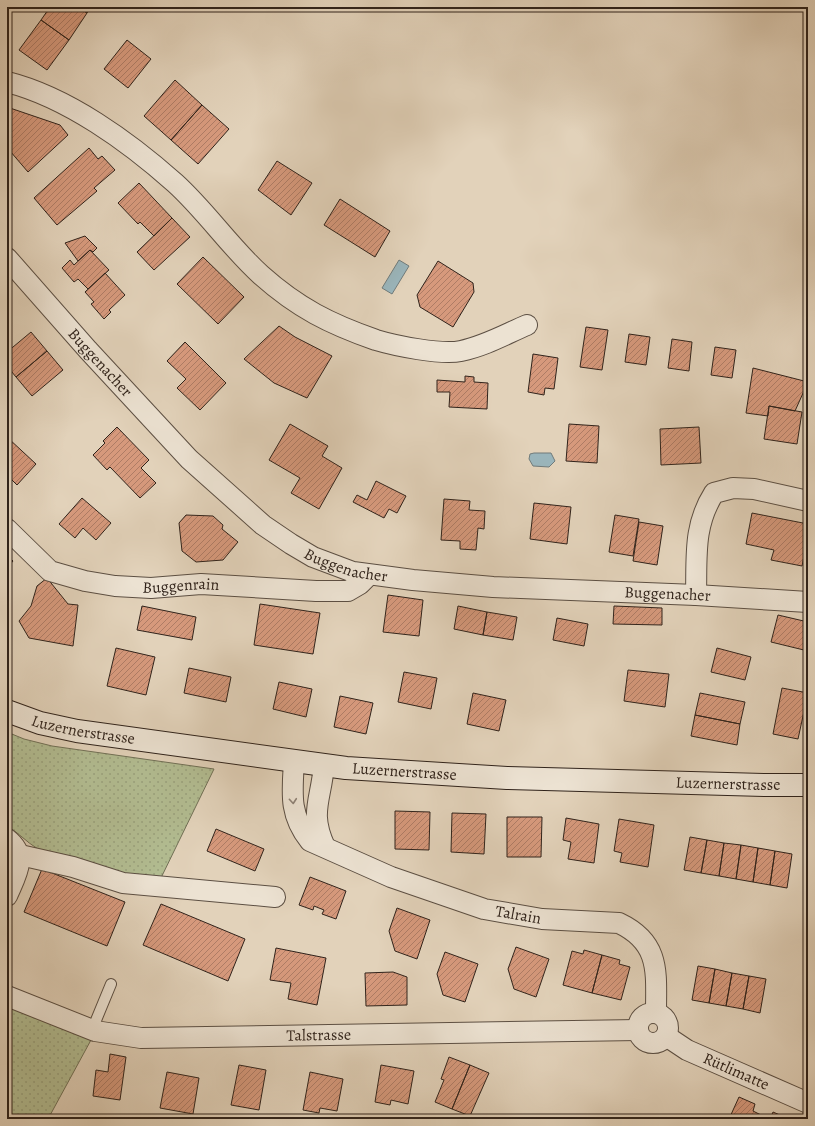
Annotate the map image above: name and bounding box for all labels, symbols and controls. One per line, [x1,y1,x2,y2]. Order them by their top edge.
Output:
street label: Buggenacher [63,323,137,402]
street label: Buggenacher [300,543,389,587]
street label: Buggenrain [142,573,220,599]
street label: Buggenacher [624,581,711,607]
street label: Luzernerstrasse [28,710,136,750]
street label: Luzernerstrasse [351,757,457,786]
street label: Luzernerstrasse [675,772,780,796]
one-way arrow [288,798,297,804]
street label: Talrain [494,900,543,930]
street label: Talstrasse [286,1024,351,1047]
street label: Rütlimatte [700,1047,773,1096]

